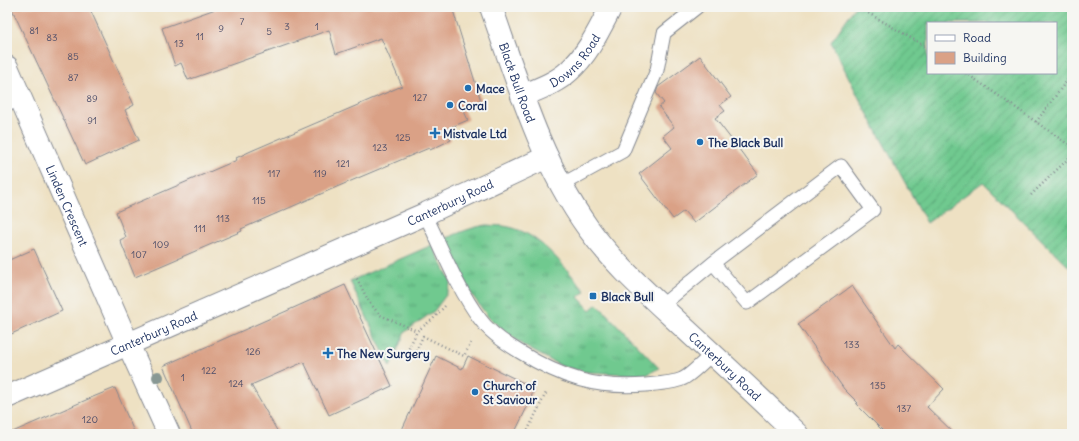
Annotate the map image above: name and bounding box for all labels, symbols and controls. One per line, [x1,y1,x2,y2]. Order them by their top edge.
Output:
house number: 7 [240,15,245,28]
house number: 3 [284,20,290,33]
house number: 1 [315,20,319,33]
house number: 9 [218,22,224,35]
legend [927,22,1057,74]
house number: 81 [29,24,39,37]
house number: 5 [266,25,272,38]
house number: 11 [196,30,204,43]
text: Road [963,30,991,45]
house number: 83 [46,31,58,44]
street label: Downs Road [547,31,603,90]
house number: 13 [174,37,184,50]
street label: Black Bull Road [496,40,539,125]
house number: 85 [67,50,79,63]
text: Building [963,50,1007,65]
house number: 87 [68,71,78,84]
place label: Mace [476,81,505,96]
marker: Mace [463,83,473,93]
house number: 127 [413,91,427,104]
house number: 89 [86,92,98,105]
place label: Coral [458,98,487,113]
marker: Coral [445,100,455,110]
house number: 91 [87,114,97,127]
place label: Mistvale Ltd [443,126,507,141]
marker: Mistvale Ltd [430,128,440,138]
house number: 125 [395,131,411,144]
place label: The Black Bull [708,135,784,150]
marker: The Black Bull [695,137,705,147]
house number: 123 [372,141,388,154]
house number: 121 [336,157,350,170]
street label: Linden Crescent [43,162,92,248]
house number: 117 [268,167,281,180]
house number: 119 [313,167,327,180]
street label: Canterbury Road [405,176,495,228]
house number: 115 [252,194,266,207]
house number: 113 [216,212,230,225]
house number: 111 [194,222,206,235]
house number: 109 [153,238,169,251]
house number: 107 [131,248,147,261]
place label: Black Bull [601,289,654,304]
marker: Black Bull [588,291,598,301]
street label: Canterbury Road [108,307,199,358]
street label: Canterbury Road [686,329,764,403]
house number: 133 [844,338,860,351]
house number: 126 [245,345,261,358]
place label: The New Surgery [337,346,430,362]
marker: The New Surgery [322,347,334,359]
house number: 122 [202,364,217,377]
house number: 1 [181,371,185,384]
house number: 124 [228,377,244,390]
place label: Church of St Saviour [483,378,537,407]
house number: 135 [870,379,886,392]
marker: Church of St Saviour [470,387,480,397]
house number: 137 [897,402,911,415]
house number: 120 [82,413,98,426]

